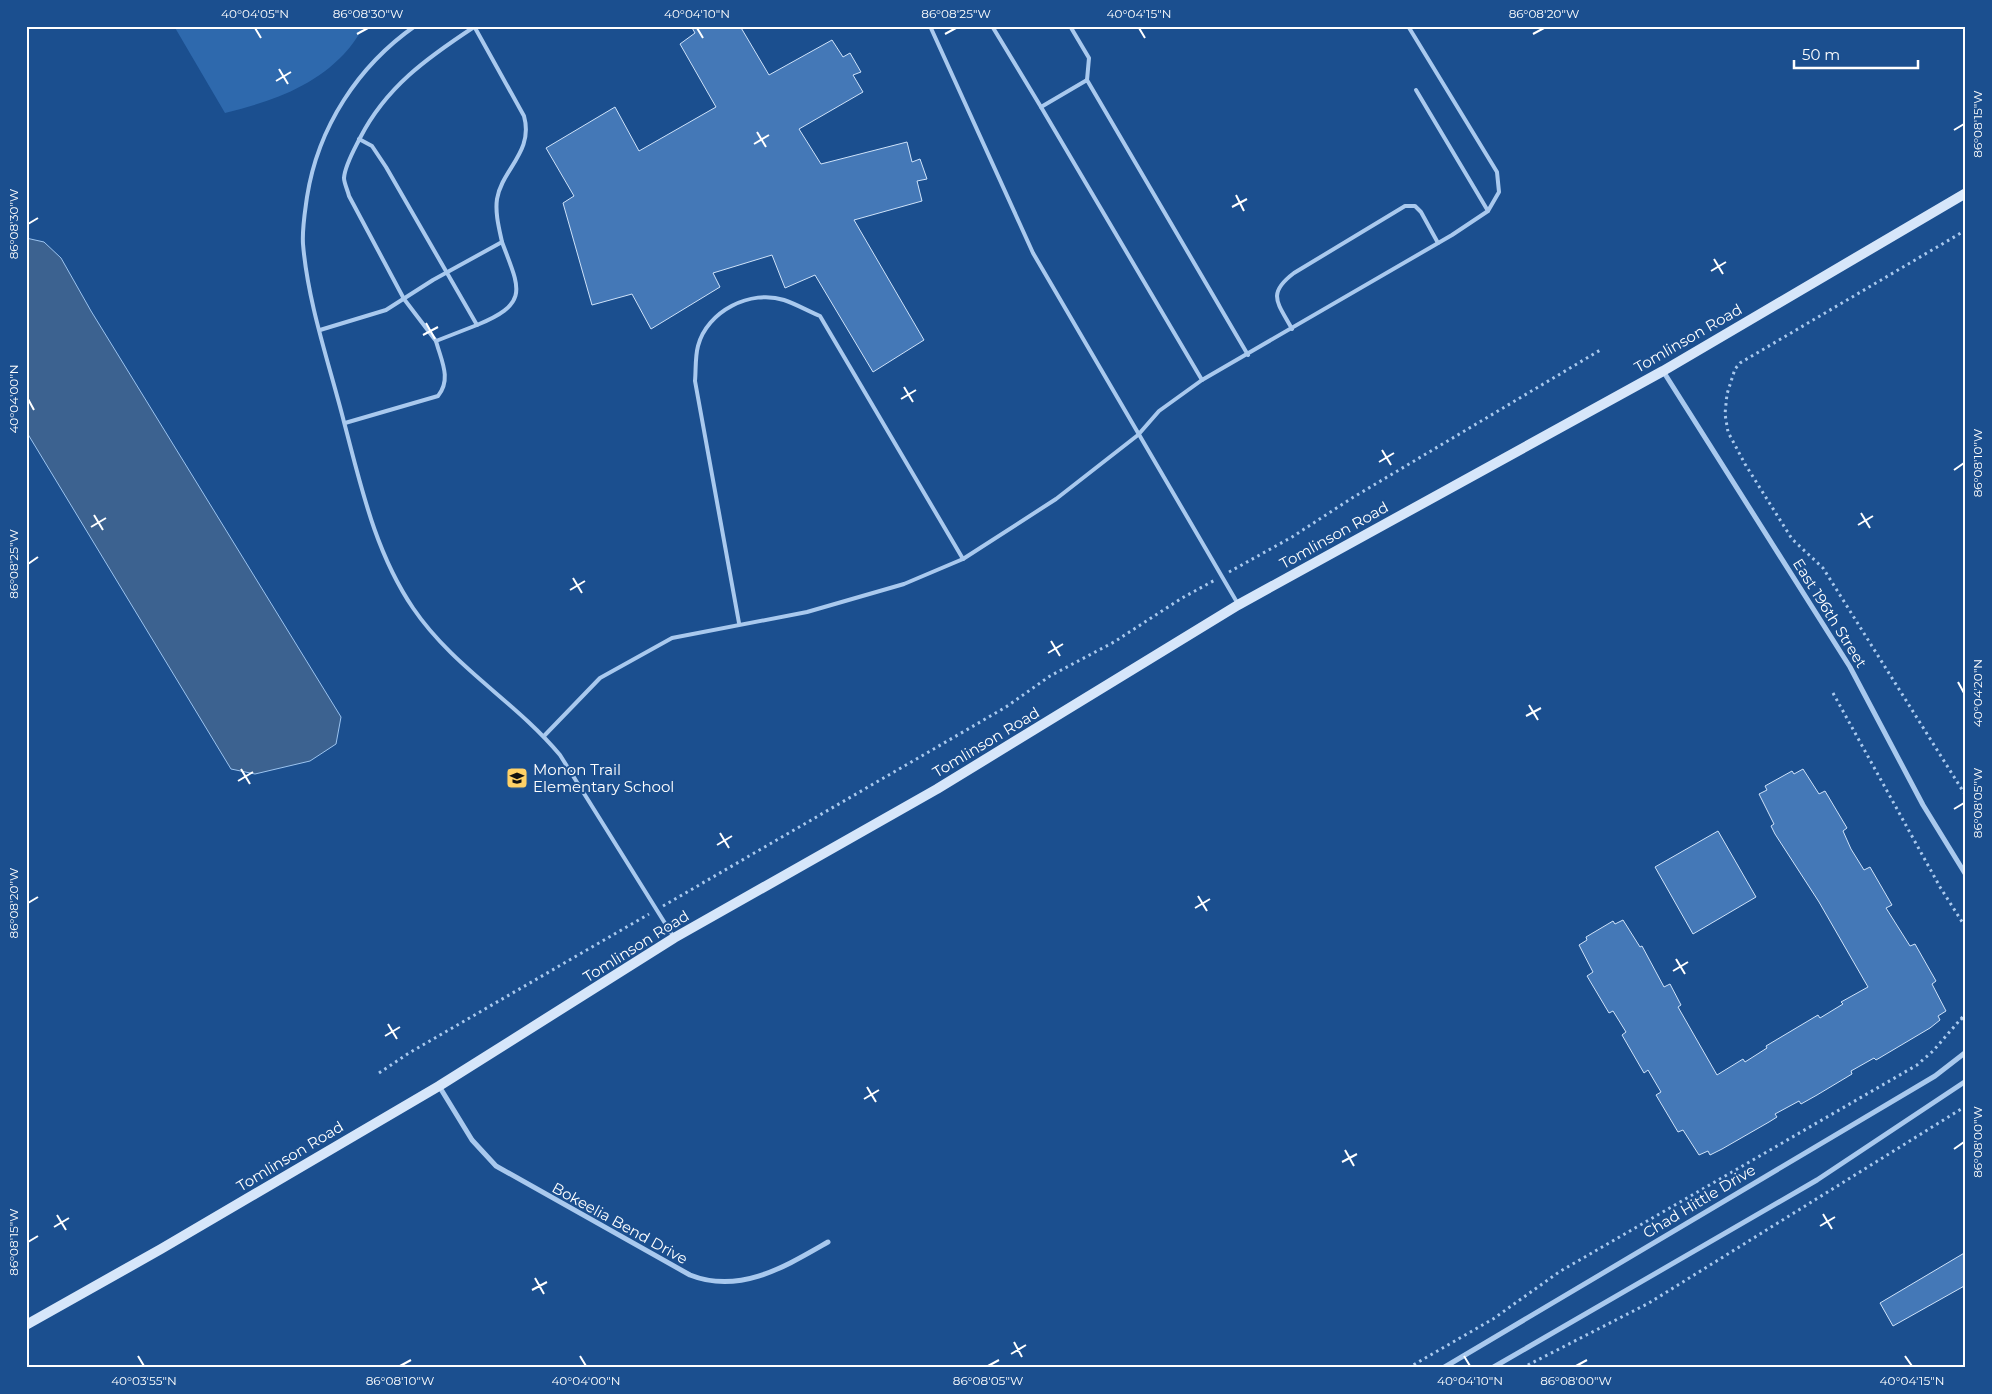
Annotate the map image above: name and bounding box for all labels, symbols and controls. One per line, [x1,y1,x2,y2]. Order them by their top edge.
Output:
text: 40°04'05"N [221,6,289,21]
text: 86°08'30"W [333,6,403,21]
text: 40°04'10"N [664,6,730,21]
text: 86°08'25"W [921,6,991,21]
text: 40°04'15"N [1107,6,1171,21]
text: 86°08'20"W [1509,6,1579,21]
scale bar [1794,38,1918,70]
text: 50 m [1802,45,1840,64]
text: 86°08'15"W [1970,90,1985,158]
text: 86°08'30"W [6,189,21,259]
street label: Tomlinson Road [1631,299,1745,377]
text: 40°04'00"N [6,364,21,434]
text: 86°08'10"W [1970,429,1985,497]
street label: Tomlinson Road [1276,497,1392,573]
text: 86°08'25"W [6,529,21,599]
street label: East 196th Street [1789,555,1871,671]
text: 40°04'20"N [1970,659,1985,727]
street label: Tomlinson Road [929,703,1043,781]
place label: Monon Trail Elementary School [533,760,674,796]
school or university icon: Monon Trail Elementary School [505,766,529,790]
text: 86°08'05"W [1970,768,1985,838]
text: 86°08'20"W [6,868,21,938]
street label: Tomlinson Road [580,906,692,986]
text: 86°08'00"W [1970,1106,1985,1178]
street label: Tomlinson Road [233,1117,347,1195]
street label: Chad Hittle Drive [1639,1160,1759,1242]
street label: Bokeelia Bend Drive [549,1178,691,1268]
text: 86°08'15"W [6,1208,21,1276]
text: 40°03'55"N [111,1373,177,1388]
text: 86°08'10"W [366,1373,434,1388]
text: 40°04'00"N [551,1373,621,1388]
text: 86°08'05"W [953,1373,1023,1388]
text: 40°04'10"N [1437,1373,1503,1388]
text: 86°08'00"W [1540,1373,1612,1388]
text: 40°04'15"N [1880,1373,1944,1388]

